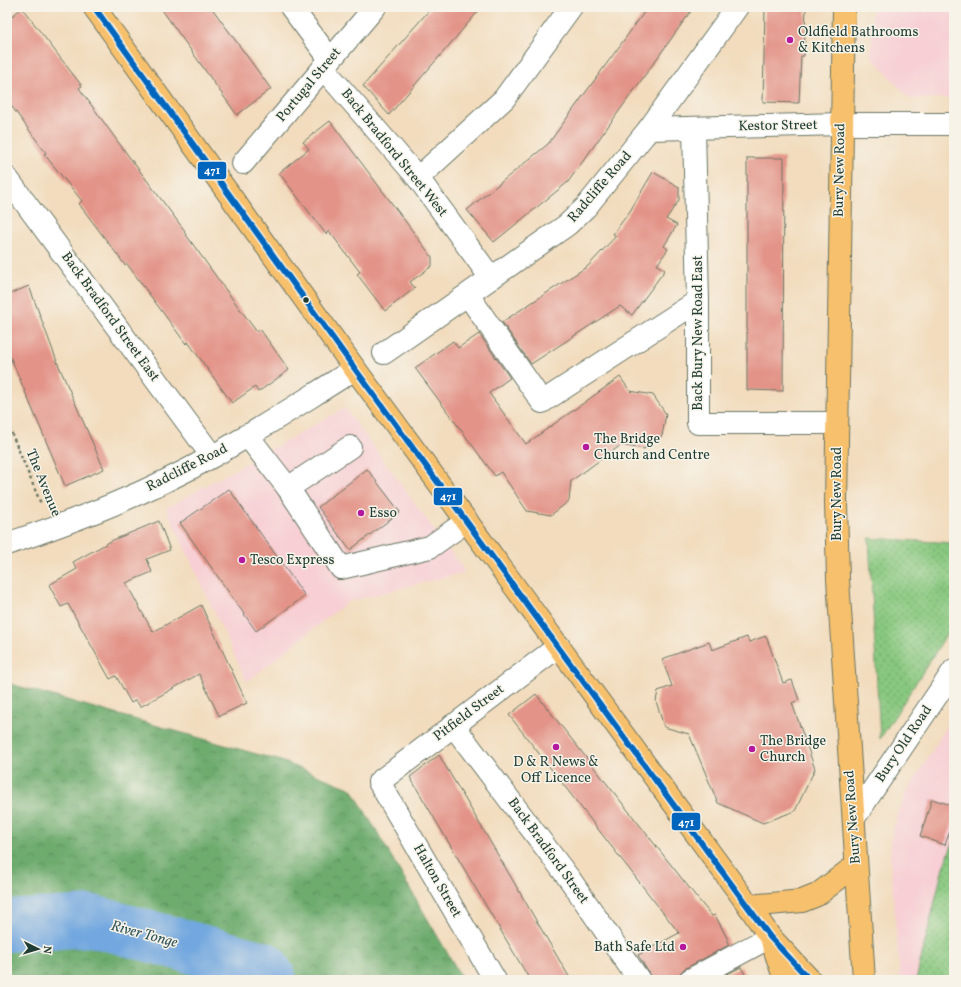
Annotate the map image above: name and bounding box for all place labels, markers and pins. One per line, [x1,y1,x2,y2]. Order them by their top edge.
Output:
place label: Oldfield Bathrooms & Kitchens [798,23,919,58]
marker: Oldfield Bathrooms & Kitchens [785,35,795,45]
unlabelled marker [301,295,311,305]
place label: The Bridge Church and Centre [594,430,710,465]
marker: The Bridge Church and Centre [581,442,591,452]
place label: Esso [369,504,397,523]
marker: Esso [356,508,366,518]
place label: Tesco Express [250,551,335,570]
marker: Tesco Express [237,555,247,565]
place label: The Bridge Church [760,732,827,767]
marker: D & R News & Off Licence [551,742,561,752]
marker: The Bridge Church [747,744,757,754]
place label: D & R News & Off Licence [513,753,599,788]
place label: Bath Safe Ltd [594,938,675,957]
marker: Bath Safe Ltd [678,942,688,952]

